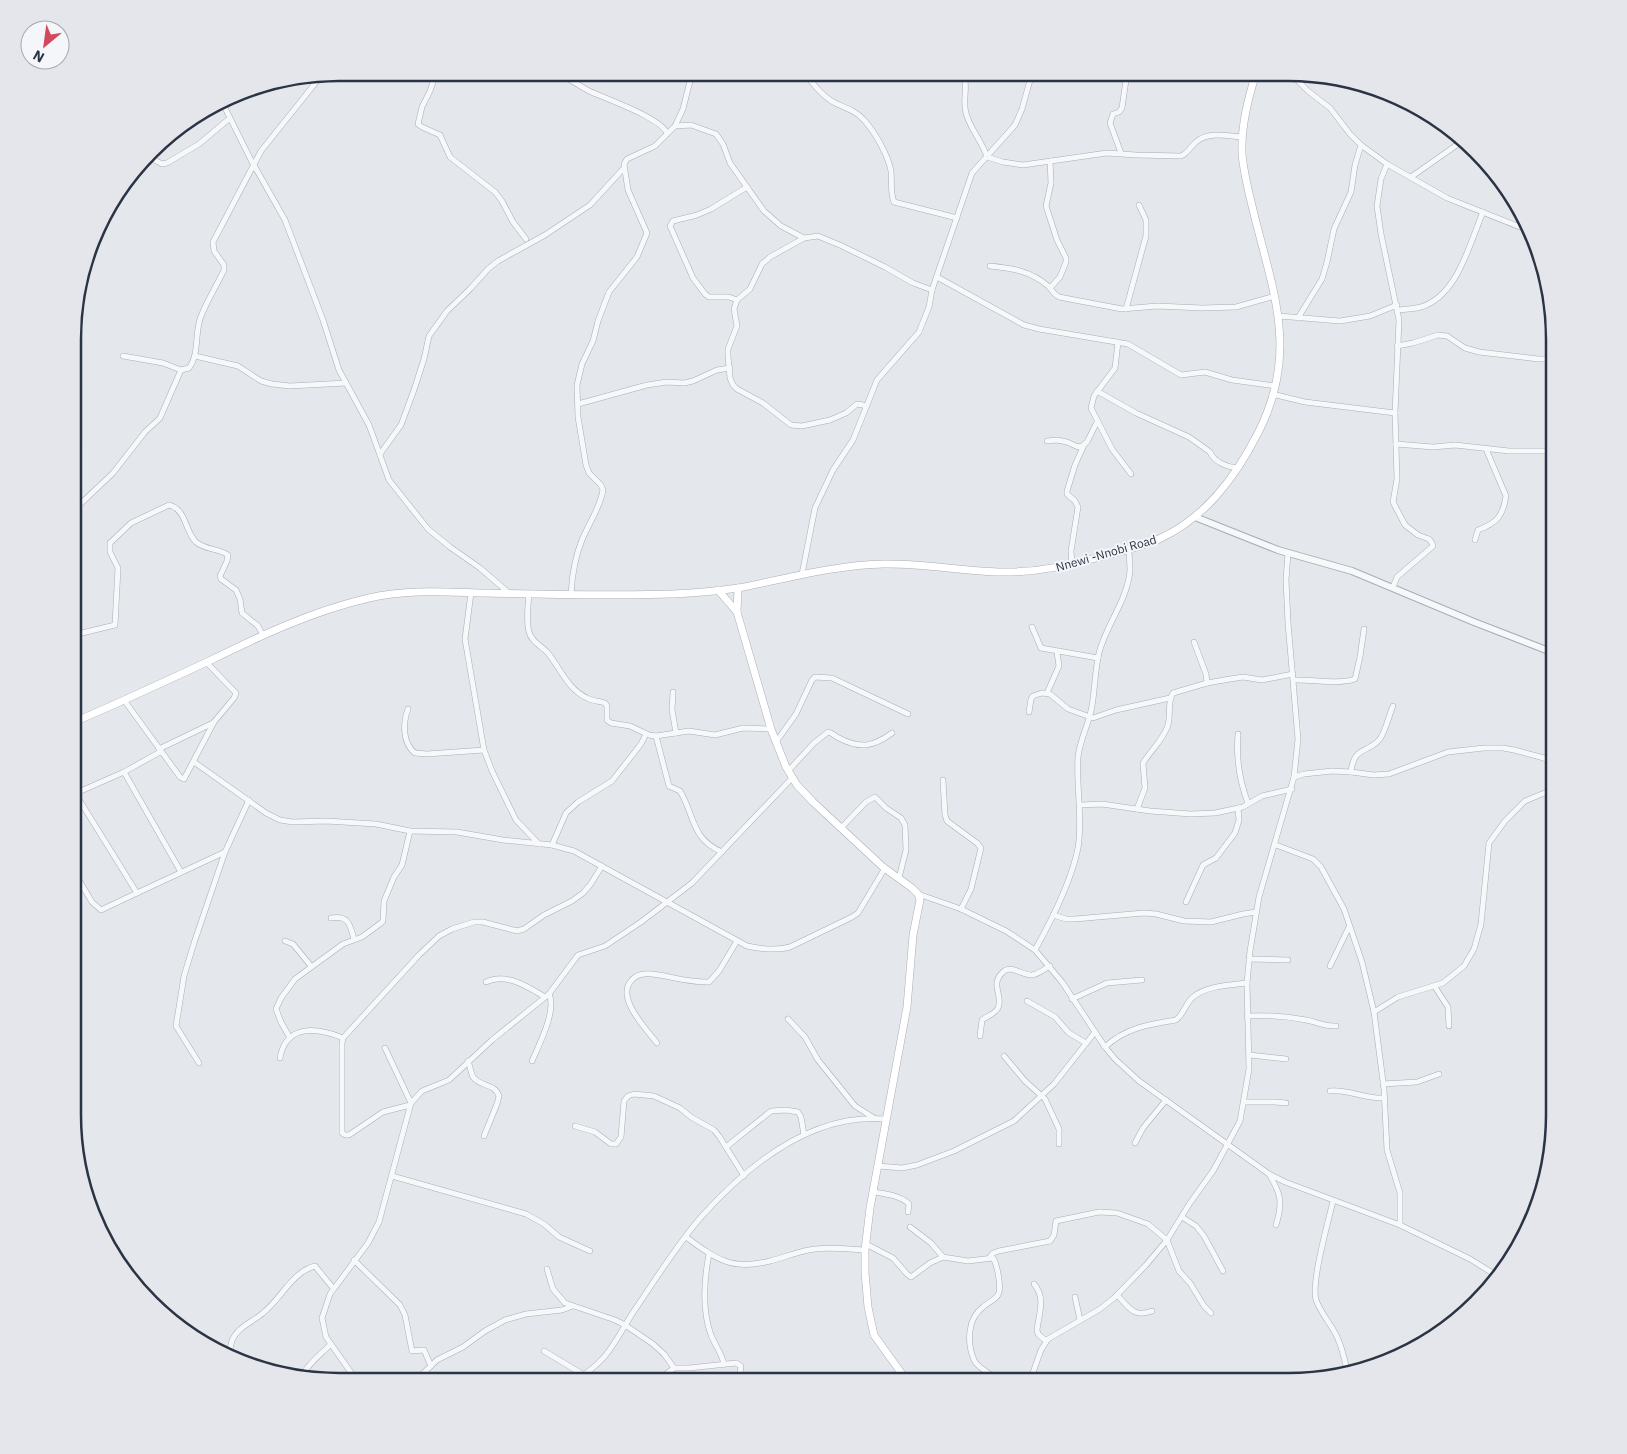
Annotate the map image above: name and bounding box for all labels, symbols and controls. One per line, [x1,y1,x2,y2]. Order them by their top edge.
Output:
north arrow [20,20,70,70]
text: N [30,46,47,67]
street label: Nnewi -Nnobi Road [1054,531,1158,575]

